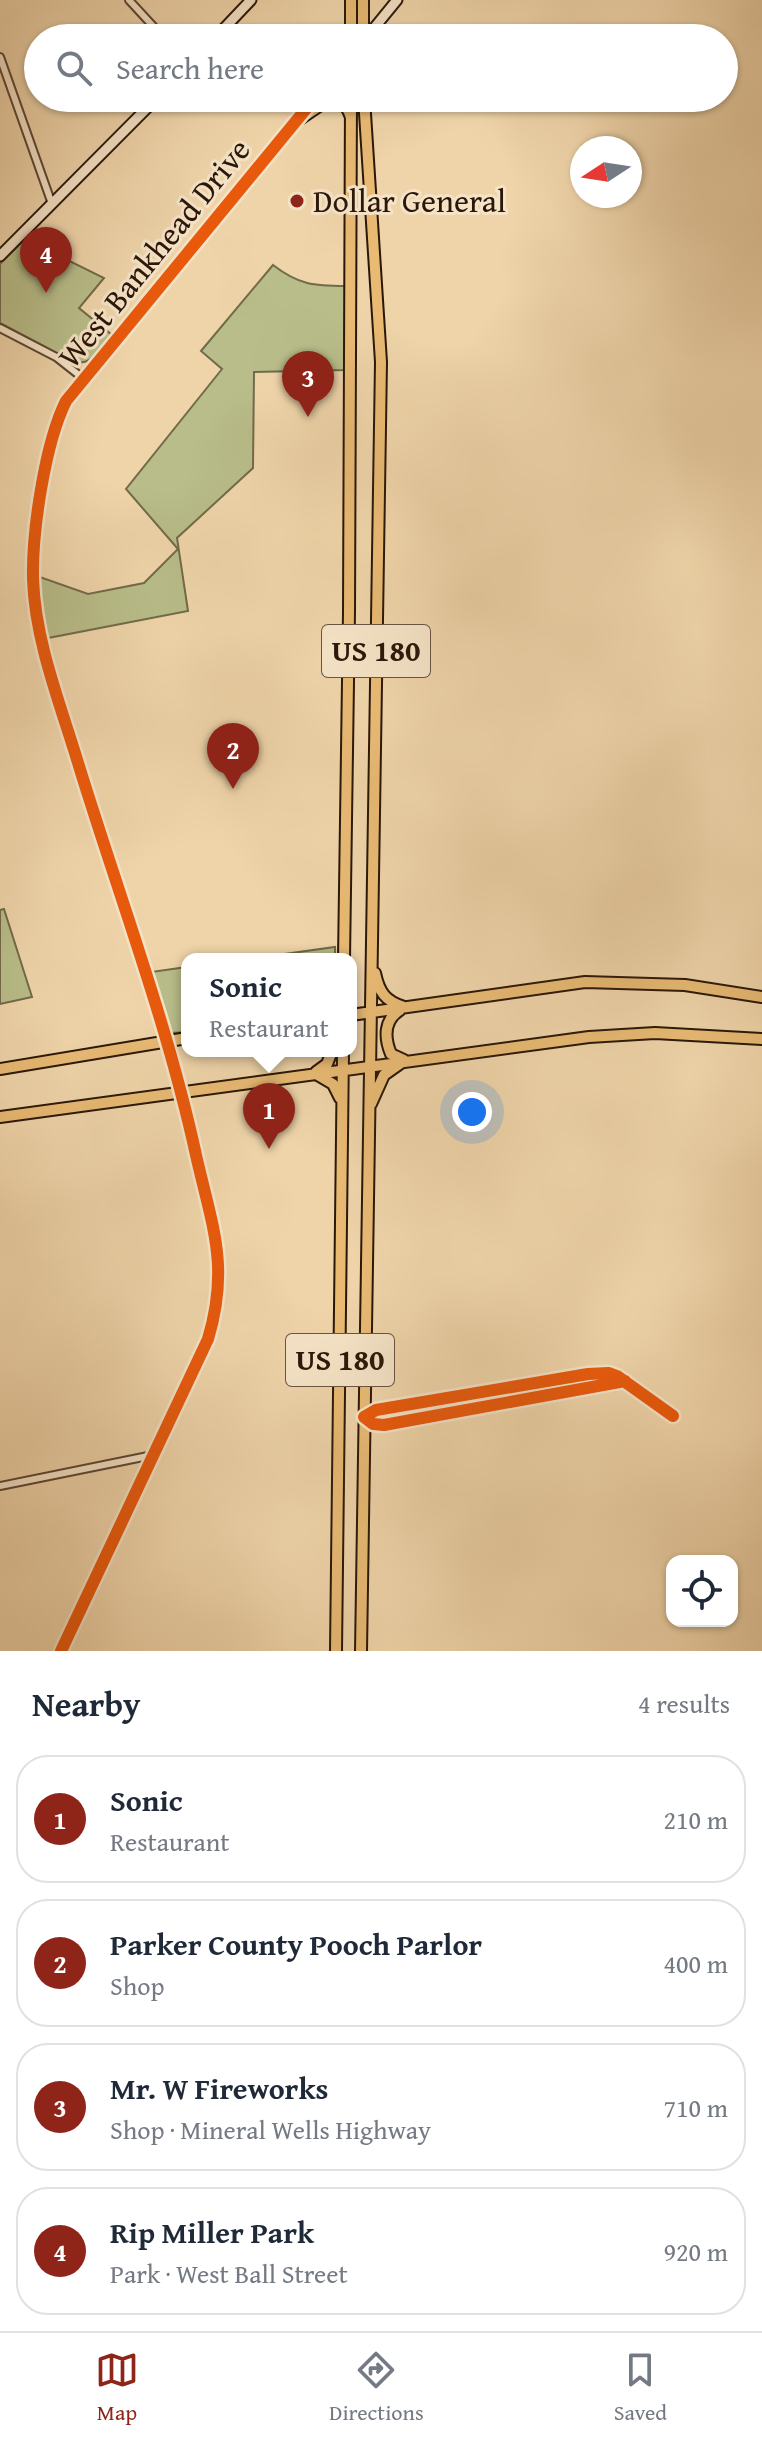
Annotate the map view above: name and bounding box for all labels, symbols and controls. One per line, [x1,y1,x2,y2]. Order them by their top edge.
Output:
search box [24,24,738,112]
icon: search [52,46,96,90]
text: Search here [116,46,264,90]
street label: West Bankhead Drive [46,128,261,378]
north arrow [570,136,642,208]
place label: Dollar General [313,177,506,224]
marker: Dollar General [288,192,306,210]
pin: 4 [20,227,72,293]
pin: 3 [282,351,334,417]
road number: US 180 [322,625,430,677]
pin: 2 [207,723,259,789]
popup [181,953,357,1057]
text: Sonic [209,964,282,1008]
text: Restaurant [209,1008,329,1047]
pin: 1 [243,1083,295,1149]
your location [452,1092,492,1132]
road number: US 180 [286,1334,394,1386]
map controls [666,1555,738,1627]
button: locate [666,1555,738,1627]
text: Nearby [32,1679,141,1728]
text: 4 results [638,1684,730,1723]
text: Sonic [110,1778,183,1822]
text: 1 [53,1800,67,1839]
text: 210 m [663,1800,728,1839]
text: Restaurant [110,1822,230,1861]
text: Parker County Pooch Parlor [110,1922,482,1966]
text: 2 [53,1944,67,1983]
text: 400 m [663,1944,728,1983]
text: Shop [110,1966,165,2005]
text: Mr. W Fireworks [110,2066,328,2110]
text: 3 [53,2088,67,2127]
text: 710 m [663,2088,728,2127]
text: Shop · Mineral Wells Highway [110,2110,431,2149]
text: Rip Miller Park [110,2210,314,2254]
text: 4 [53,2232,67,2271]
text: 920 m [663,2232,728,2271]
text: Park · West Ball Street [110,2254,348,2293]
tab: Map [95,2348,139,2428]
tab: Directions [329,2348,424,2428]
tab: Saved [614,2348,667,2428]

